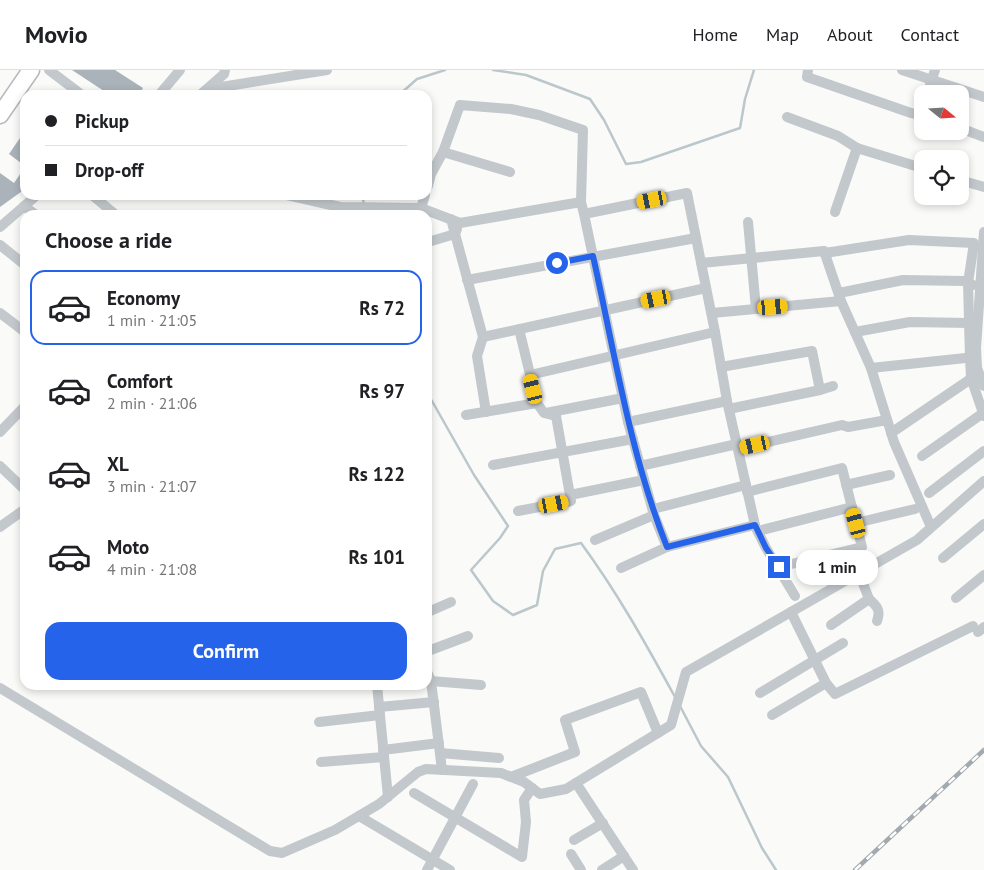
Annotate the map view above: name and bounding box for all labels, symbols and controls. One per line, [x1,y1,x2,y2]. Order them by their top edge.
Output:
text: Movio [25,19,88,50]
text: Home [692,23,738,46]
text: Map [766,23,799,46]
text: About [827,23,873,46]
text: Contact [901,23,959,46]
north arrow [914,85,969,140]
map controls [914,85,969,205]
text: Pickup [75,109,129,133]
button: locate [914,150,969,205]
text: Drop-off [75,158,143,182]
car [635,190,668,210]
text: Choose a ride [45,226,172,254]
route start [546,252,568,274]
icon: car [47,285,92,330]
text: Economy [107,286,180,310]
car [639,289,672,309]
text: Rs 72 [359,296,405,320]
car [757,298,788,316]
text: 1 min · 21:05 [107,310,197,330]
icon: car [47,368,92,413]
text: Comfort [107,369,173,393]
car [522,373,543,405]
text: Rs 97 [359,379,405,403]
text: 2 min · 21:06 [107,393,197,413]
car [738,434,771,456]
icon: car [47,451,92,496]
text: XL [107,452,129,476]
text: Rs 122 [348,462,405,486]
text: 3 min · 21:07 [107,476,197,496]
car [537,494,570,514]
car [844,507,867,539]
icon: car [47,534,92,579]
text: Moto [107,535,149,559]
text: Rs 101 [348,545,405,569]
callout: 1 min [796,550,879,584]
route end [768,556,790,578]
text: 1 min [817,557,857,577]
text: 4 min · 21:08 [107,559,197,579]
button: Confirm [45,622,407,680]

